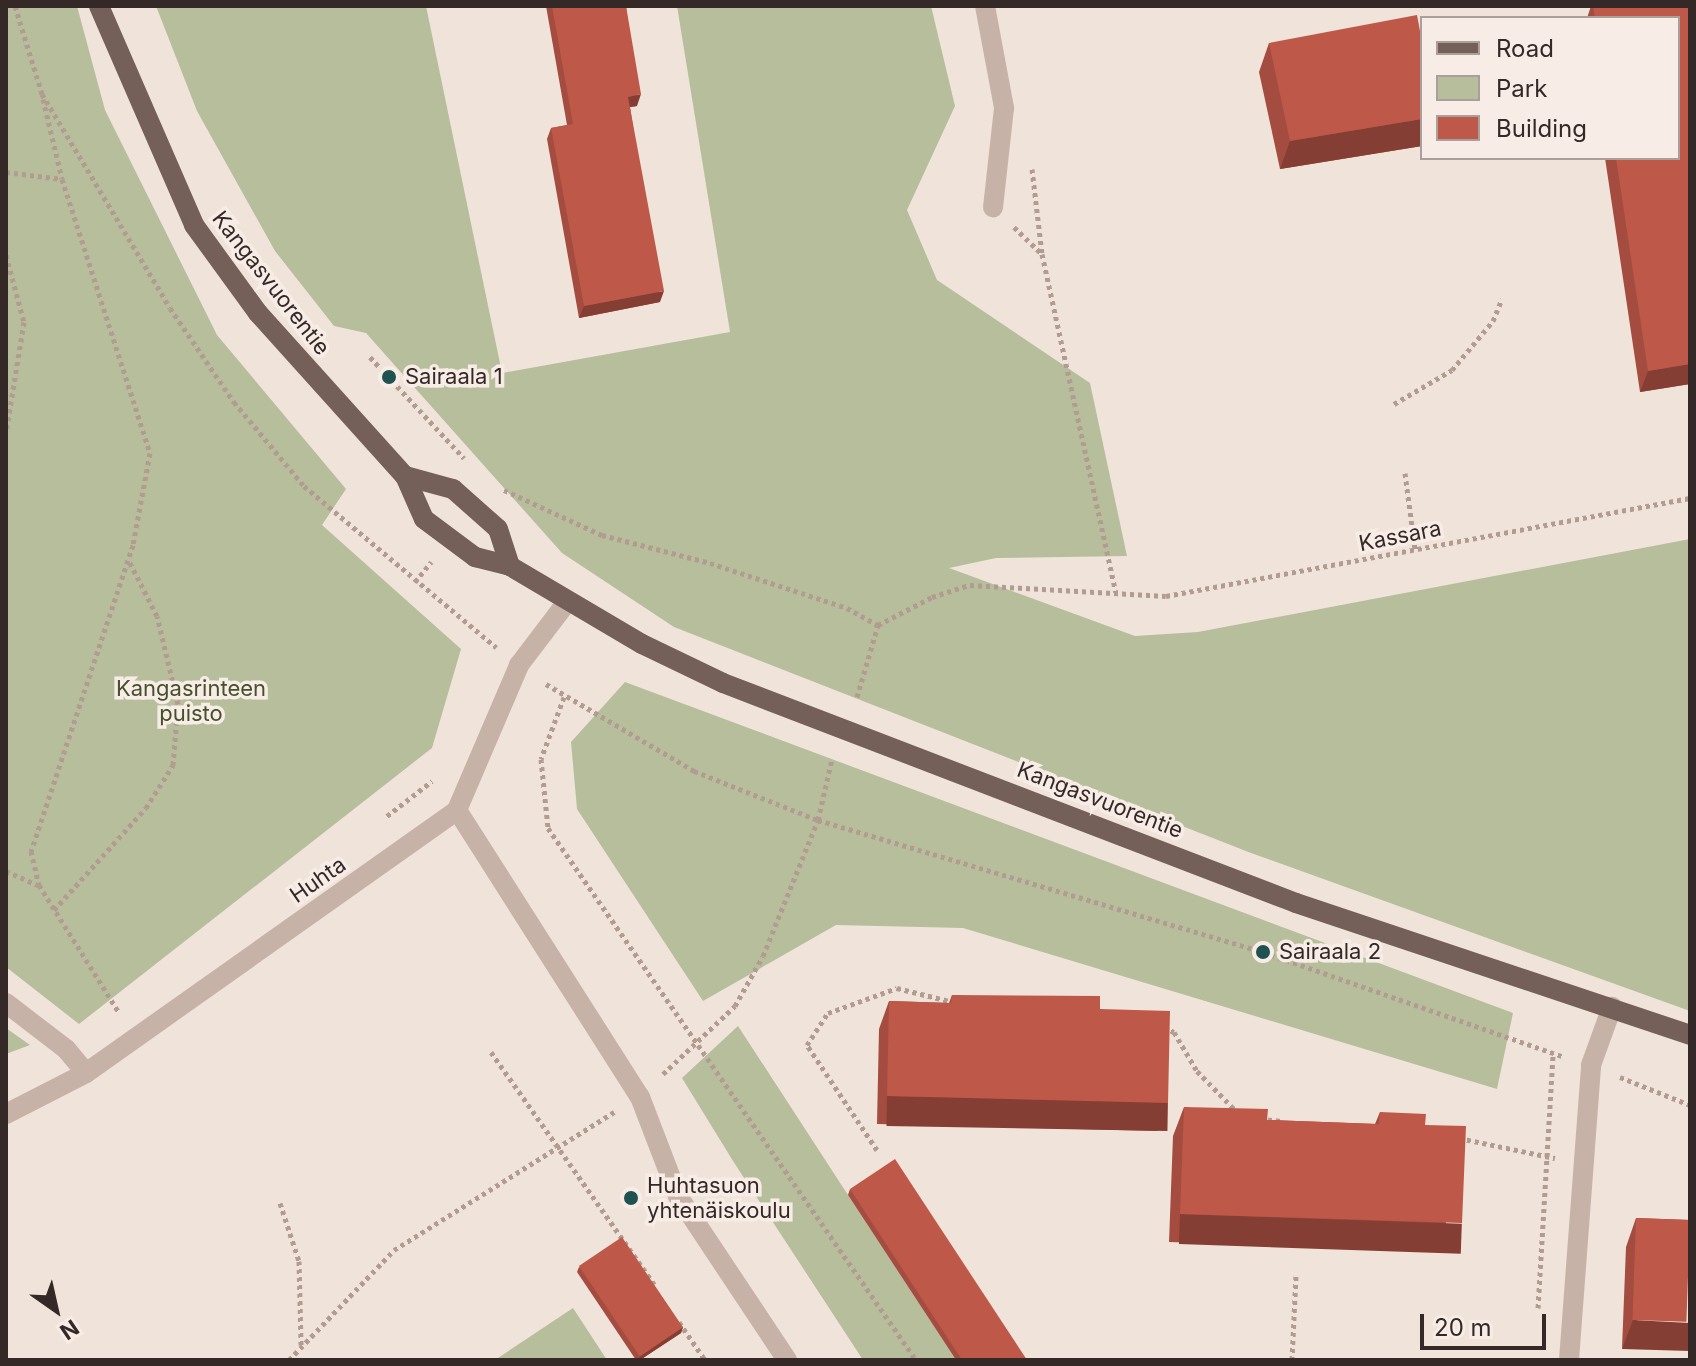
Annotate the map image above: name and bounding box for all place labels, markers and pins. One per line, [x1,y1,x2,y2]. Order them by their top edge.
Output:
place label: Sairaala 1 [405,364,503,390]
marker: Sairaala 1 [380,368,398,386]
place label: Sairaala 2 [1279,939,1381,965]
marker: Sairaala 2 [1254,943,1272,961]
place label: Huhtasuon yhtenäiskoulu [647,1172,791,1224]
marker: Huhtasuon yhtenäiskoulu [622,1189,640,1207]

